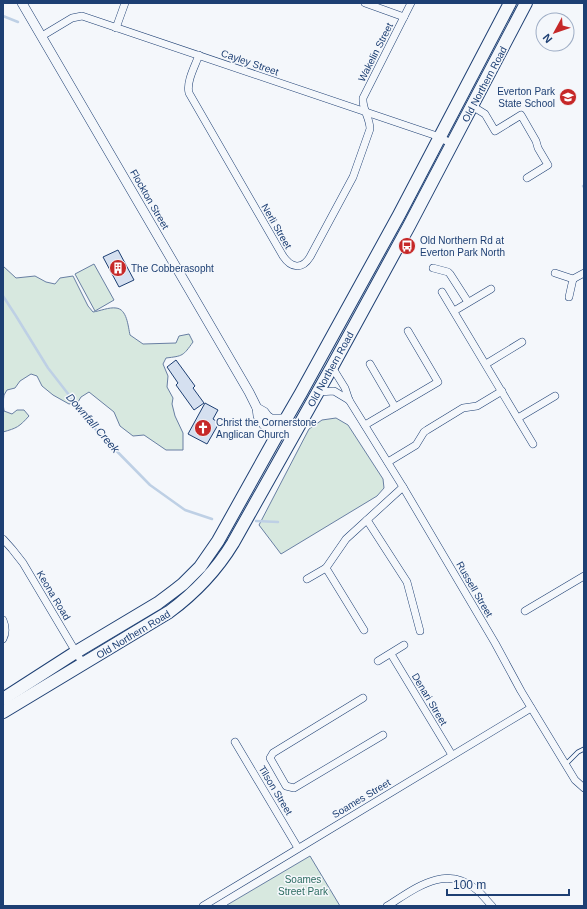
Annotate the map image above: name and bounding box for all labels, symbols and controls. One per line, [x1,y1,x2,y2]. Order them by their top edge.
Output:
north arrow [535,12,575,52]
street label: Wakelin Street [356,21,395,84]
text: N [540,31,554,45]
street label: Old Northern Road [460,45,509,124]
street label: Cayley Street [220,48,280,78]
place label: Everton Park State School [497,86,556,109]
school or university icon: Everton Park State School [558,87,578,107]
street label: Flockton Street [128,167,171,231]
street label: Nerli Street [259,202,294,251]
place label: Old Northern Rd at Everton Park North [420,235,505,258]
bus stop icon: Old Northern Rd at Everton Park North [397,236,417,256]
building icon: The Cobberasopht [108,258,128,278]
place label: The Cobberasopht [131,263,214,274]
street label: Old Northern Road [305,330,356,409]
water label: Downfall Creek [64,391,122,455]
place label: Christ the Cornerstone Anglican Church [216,417,317,440]
church icon: Christ the Cornerstone Anglican Church [193,418,213,438]
street label: Russell Street [454,560,495,619]
street label: Keona Road [35,569,73,622]
street label: Old Northern Road [94,608,172,661]
street label: Denari Street [410,671,450,728]
street label: Tilson Street [256,764,295,817]
street label: Soames Street [330,777,393,820]
scale bar [447,871,569,897]
park label: Soames Street Park [278,874,329,897]
text: 100 m [453,878,486,892]

